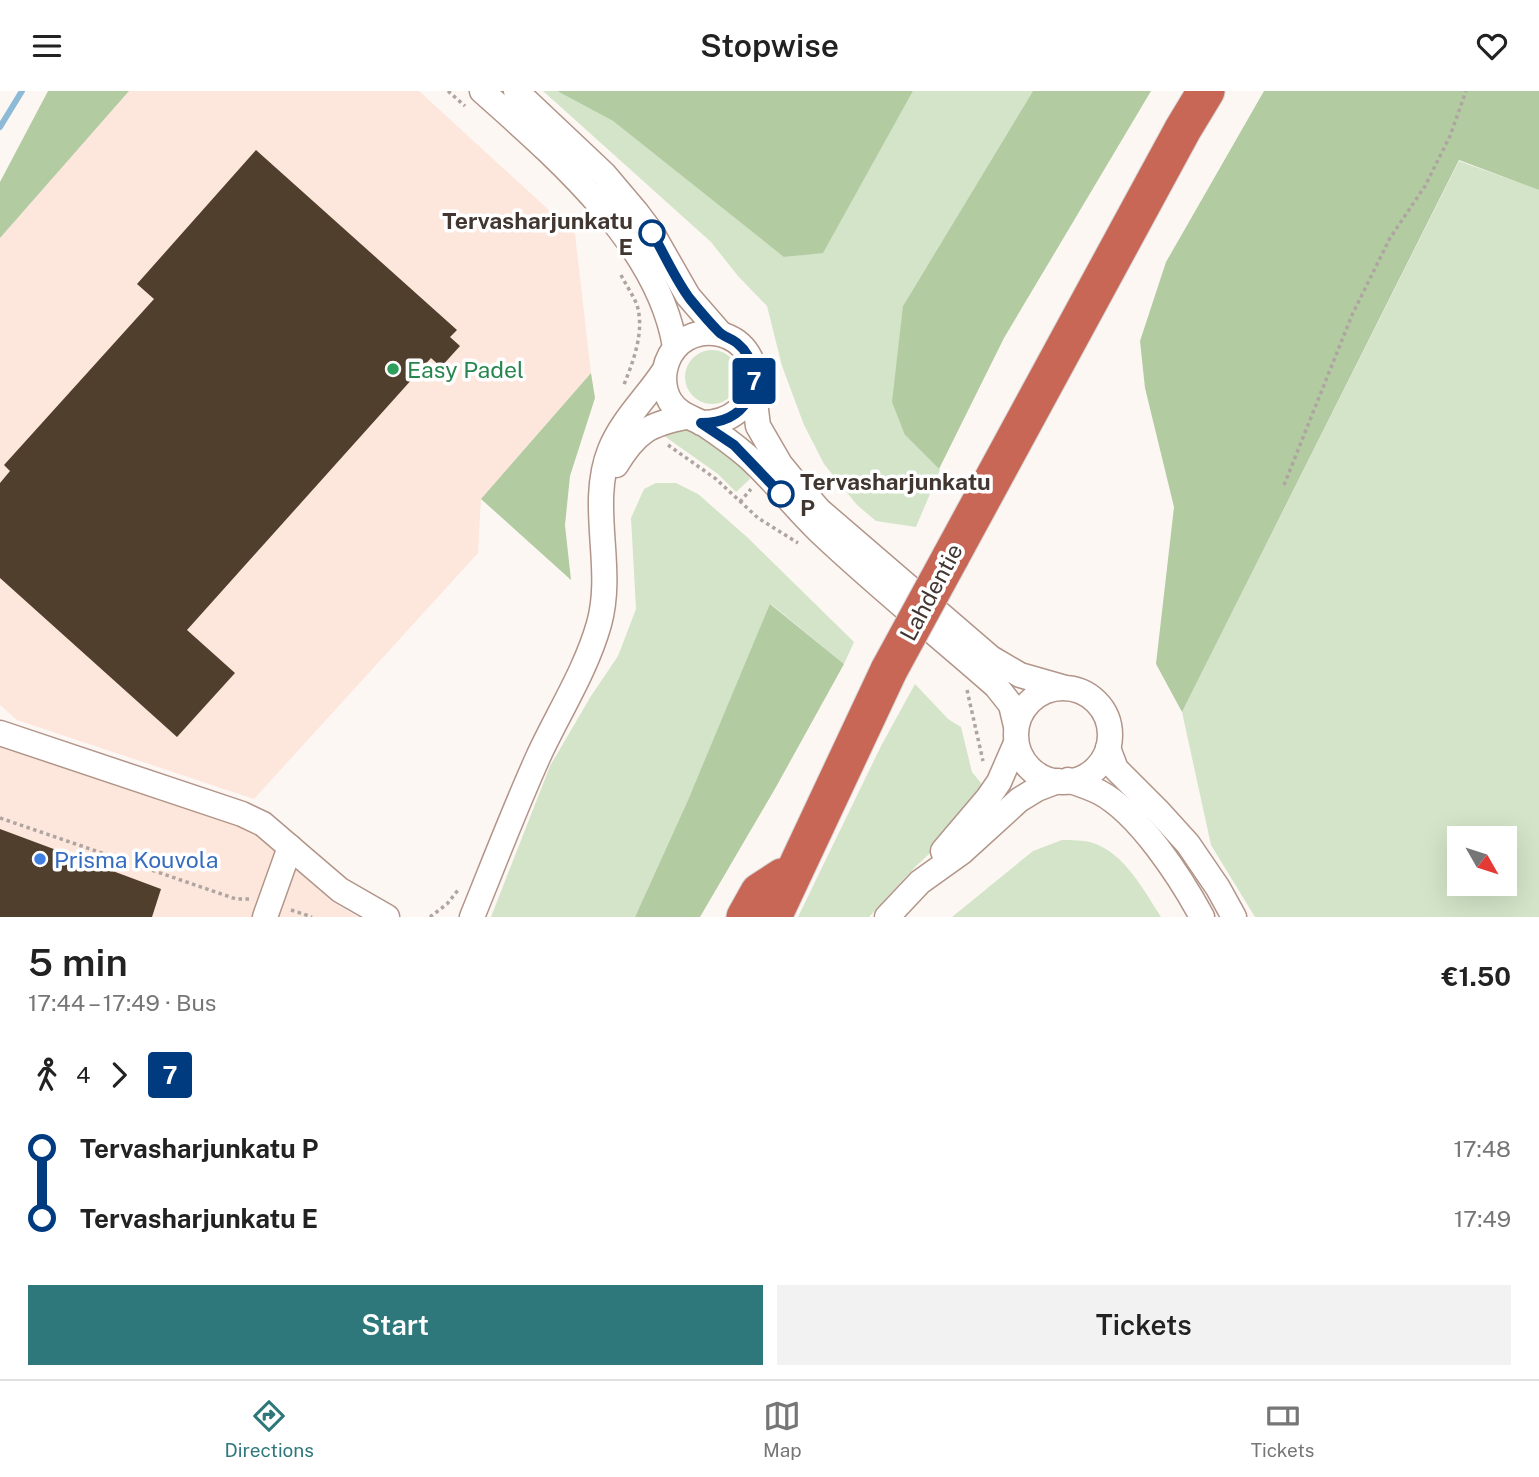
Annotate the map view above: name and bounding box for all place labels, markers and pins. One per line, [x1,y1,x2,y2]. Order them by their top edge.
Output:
place label: Tervasharjunkatu E [442,207,633,260]
marker: Tervasharjunkatu E [639,220,665,246]
place label: Easy Padel [407,356,524,383]
marker: Easy Padel [385,361,401,377]
place label: Tervasharjunkatu P [800,468,991,521]
marker: Tervasharjunkatu P [768,481,794,507]
place label: Prisma Kouvola [54,846,218,873]
marker: Prisma Kouvola [32,851,48,867]

